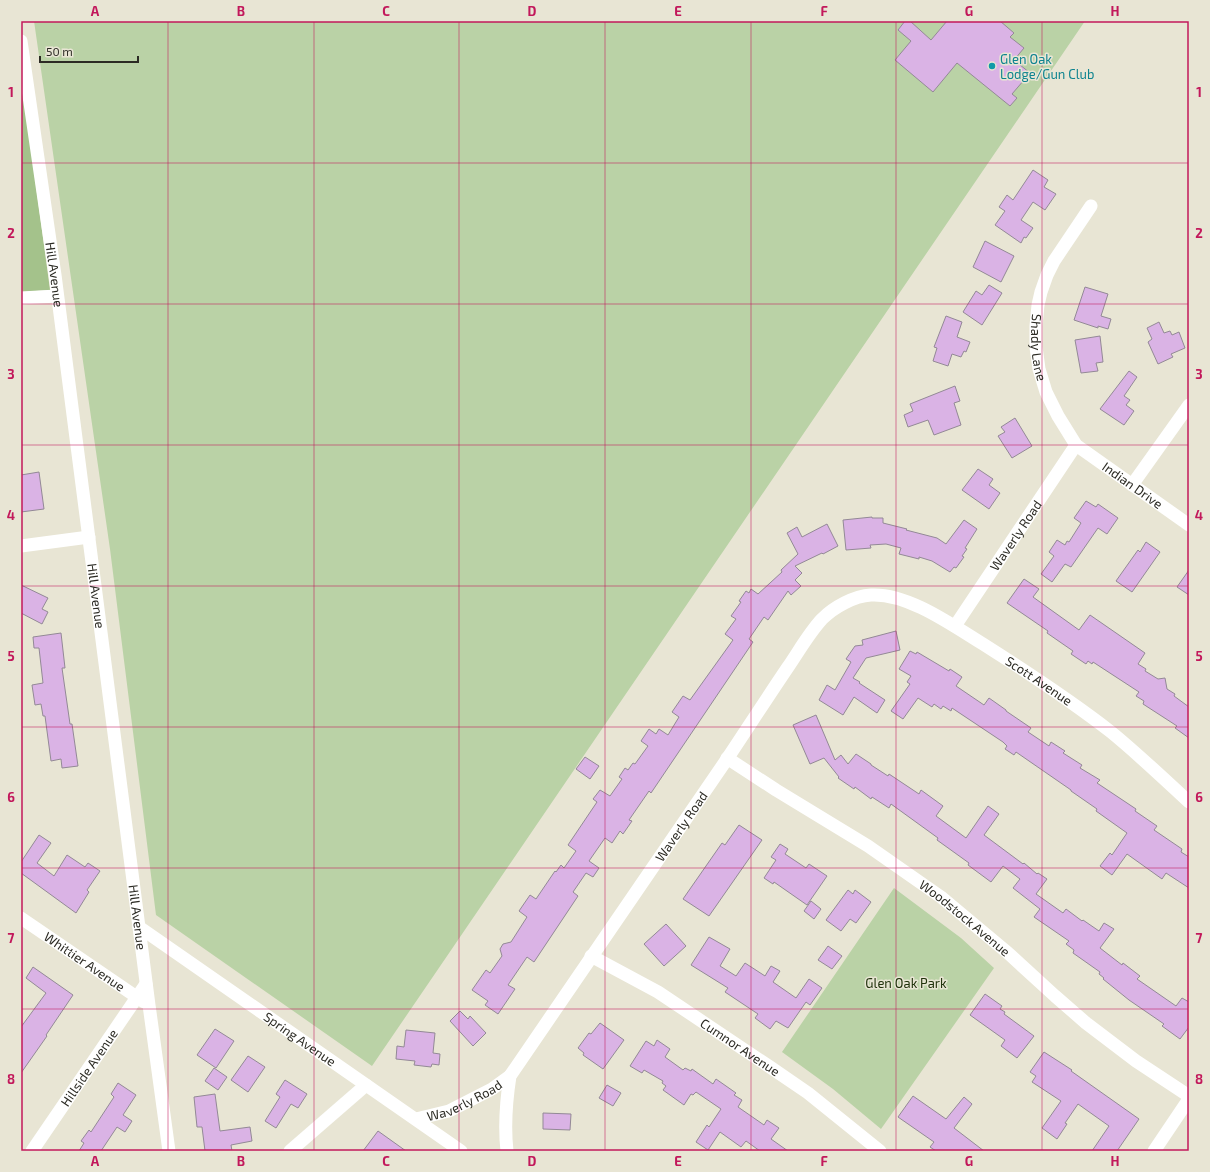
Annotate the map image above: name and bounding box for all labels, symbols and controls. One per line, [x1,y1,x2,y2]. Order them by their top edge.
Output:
text: A [91,3,100,19]
text: B [237,3,245,19]
text: C [382,3,390,19]
text: D [528,3,537,19]
text: E [674,3,682,19]
text: F [820,3,828,19]
text: G [965,3,973,19]
text: H [1111,3,1120,19]
scale bar [40,38,138,64]
text: 50 m [46,44,73,58]
place label: Glen Oak Lodge/Gun Club [1000,51,1094,82]
marker: Glen Oak Lodge/Gun Club [987,61,997,71]
text: 1 [8,84,14,100]
text: 1 [1196,84,1202,100]
text: 2 [7,225,15,241]
text: 2 [1195,225,1203,241]
street label: Hill Avenue [42,241,67,308]
street label: Shady Lane [1028,313,1050,383]
text: 3 [7,366,15,382]
text: 3 [1195,366,1203,382]
street label: Indian Drive [1099,458,1166,512]
street label: Waverly Road [986,497,1045,574]
text: 4 [7,507,15,523]
text: 4 [1195,507,1203,523]
street label: Hill Avenue [84,562,108,629]
text: 5 [7,648,15,664]
text: 5 [1195,648,1203,664]
street label: Scott Avenue [1003,653,1075,709]
street label: Waverly Road [651,788,711,864]
text: 6 [7,789,15,805]
text: 6 [1195,789,1203,805]
street label: Woodstock Avenue [916,876,1014,960]
street label: Hill Avenue [126,884,150,951]
street label: Whittier Avenue [41,928,128,995]
text: 7 [8,930,15,946]
text: 7 [1196,930,1203,946]
park label: Glen Oak Park [865,975,947,991]
street label: Spring Avenue [261,1008,339,1070]
street label: Cumnor Avenue [697,1015,783,1079]
street label: Hillside Avenue [57,1026,121,1109]
text: 8 [7,1071,15,1087]
text: 8 [1195,1071,1203,1087]
street label: Waverly Road [425,1076,505,1124]
text: A [91,1153,100,1169]
text: B [237,1153,245,1169]
text: C [382,1153,390,1169]
text: D [528,1153,537,1169]
text: E [674,1153,682,1169]
text: F [820,1153,828,1169]
text: G [965,1153,973,1169]
text: H [1111,1153,1120,1169]

